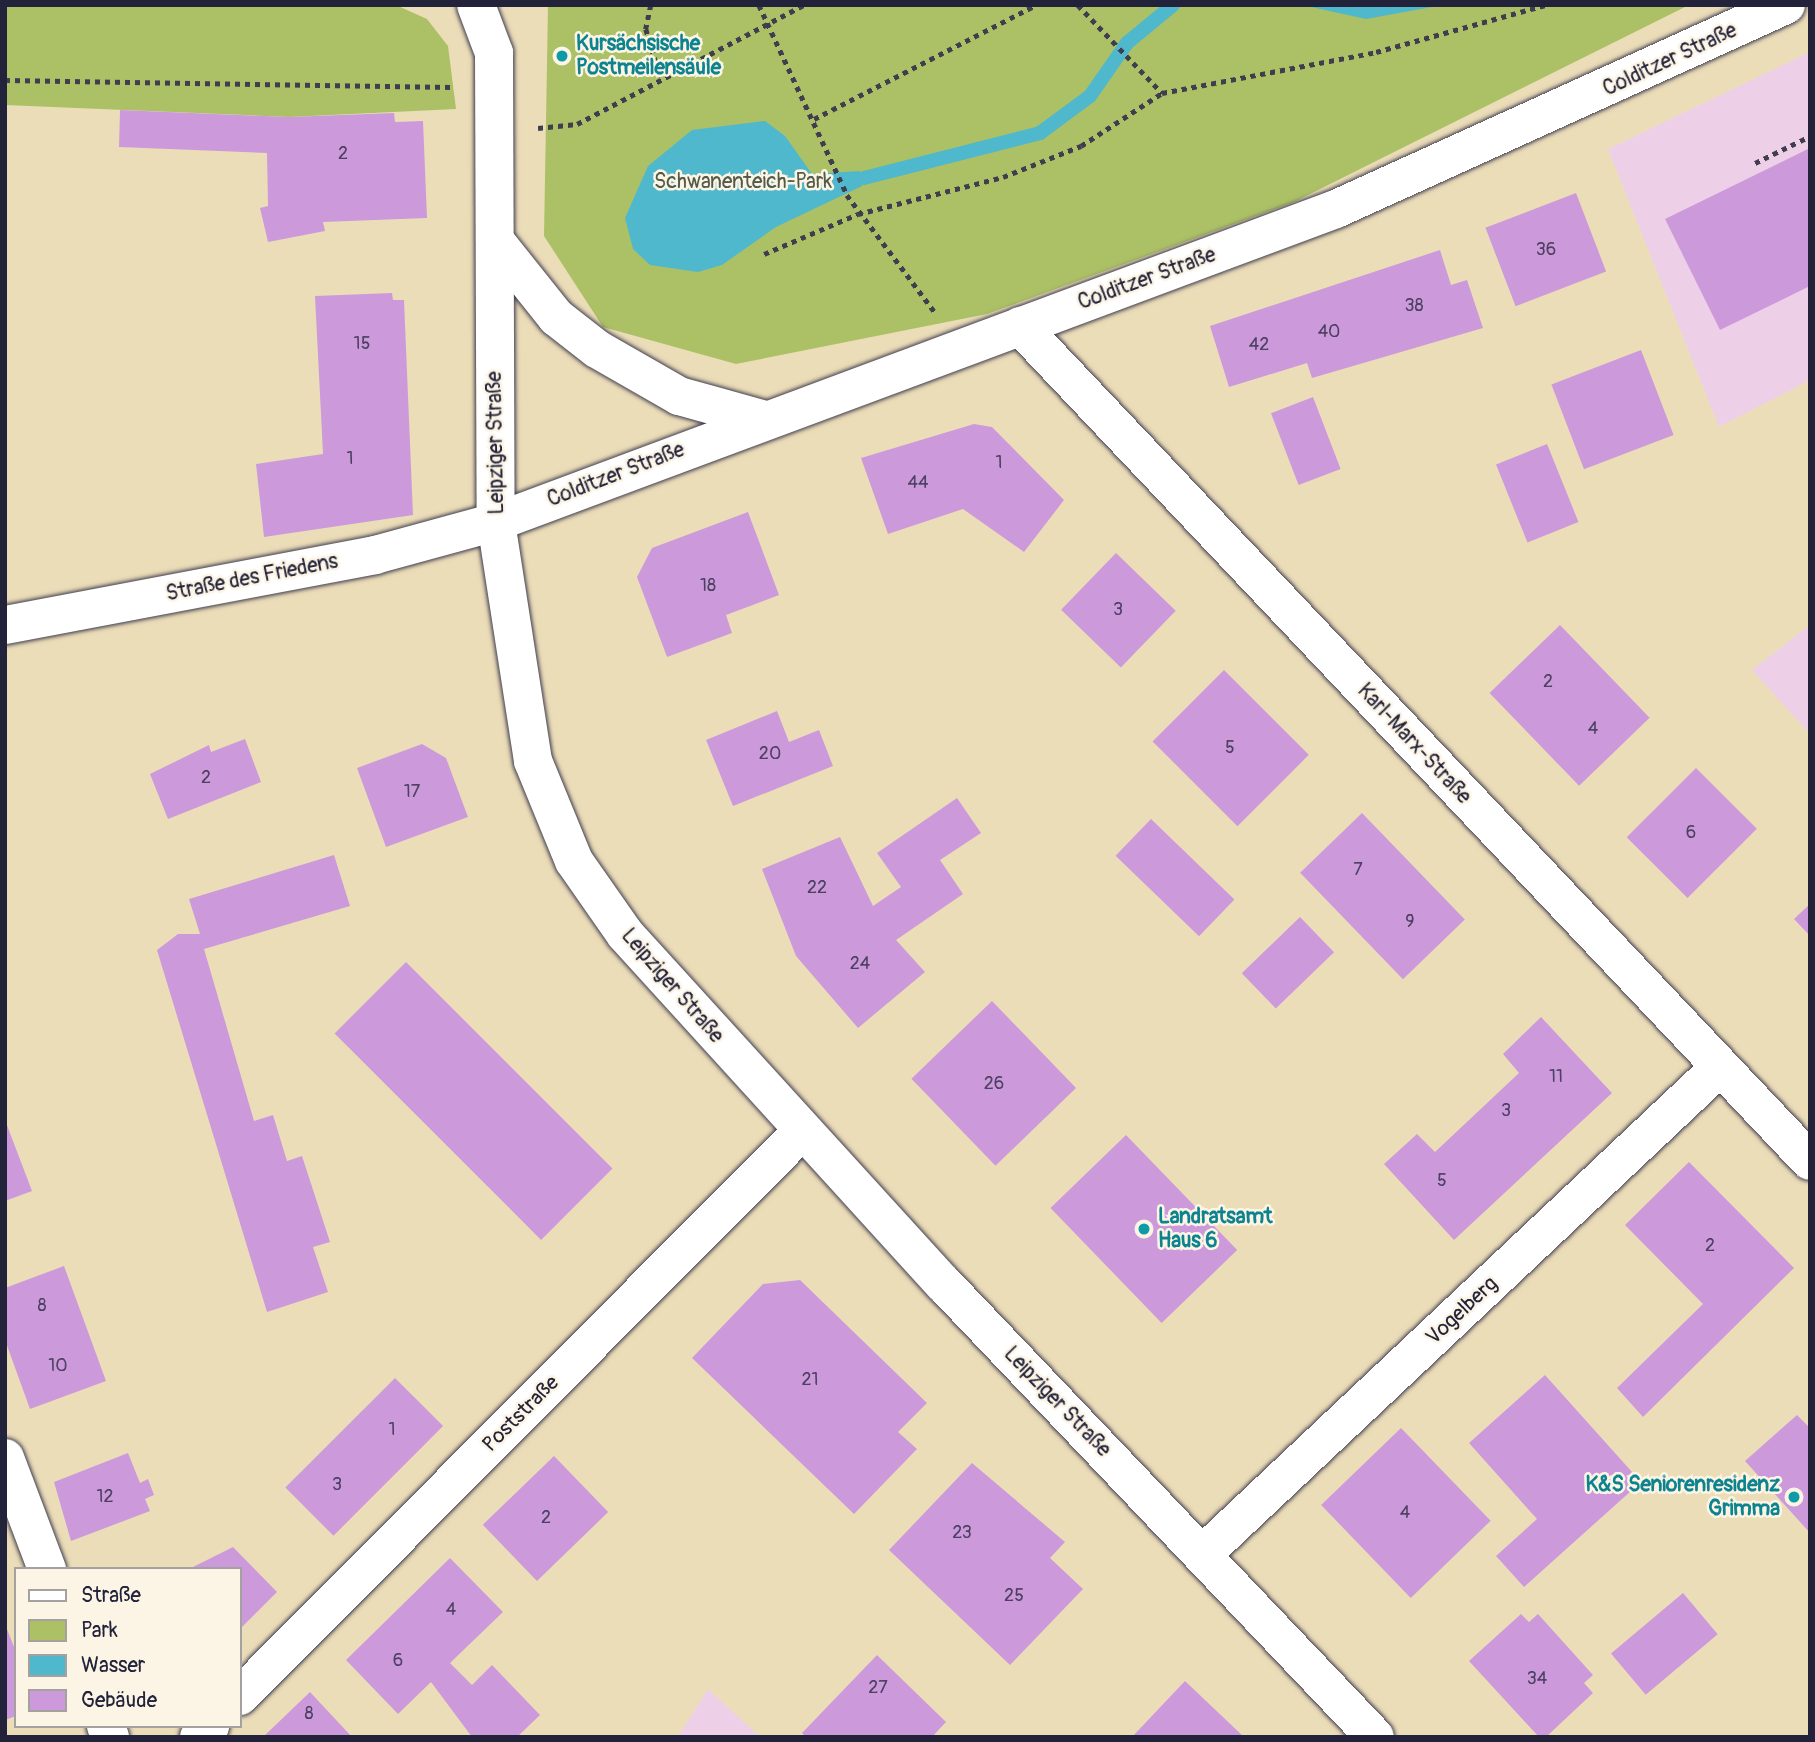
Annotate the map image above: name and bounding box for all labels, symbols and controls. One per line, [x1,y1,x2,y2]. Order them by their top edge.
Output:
street label: Colditzer Straße [1599,18,1741,102]
place label: Kursächsische Postmeilensäule [576,31,721,81]
marker: Kursächsische Postmeilensäule [554,48,570,64]
house number: 2 [338,143,348,165]
park label: Schwanenteich-Park [654,169,832,195]
house number: 36 [1536,239,1556,261]
street label: Colditzer Straße [1075,242,1219,316]
house number: 38 [1404,295,1424,317]
house number: 40 [1318,321,1340,343]
house number: 15 [354,333,370,355]
house number: 42 [1249,334,1269,356]
street label: Leipziger Straße [482,371,510,515]
street label: Colditzer Straße [544,437,688,513]
house number: 1 [346,448,354,470]
house number: 1 [995,452,1003,474]
house number: 44 [908,472,928,494]
street label: Straße des Friedens [164,549,340,607]
house number: 18 [700,575,716,597]
house number: 3 [1113,599,1123,621]
house number: 2 [1543,671,1553,693]
street label: Karl-Marx-Straße [1352,679,1476,809]
house number: 4 [1588,718,1598,740]
house number: 5 [1225,737,1235,759]
house number: 20 [759,743,781,765]
house number: 2 [201,767,211,789]
house number: 17 [404,781,420,803]
house number: 6 [1686,822,1696,844]
house number: 7 [1353,859,1363,881]
house number: 22 [807,877,827,899]
house number: 9 [1405,911,1415,933]
street label: Leipziger Straße [615,924,729,1048]
house number: 24 [850,953,870,975]
house number: 11 [1549,1066,1563,1088]
house number: 26 [984,1073,1004,1095]
house number: 3 [1501,1100,1511,1122]
house number: 5 [1437,1170,1447,1192]
place label: Landratsamt Haus 6 [1158,1204,1273,1254]
marker: Landratsamt Haus 6 [1136,1221,1152,1237]
house number: 2 [1705,1235,1715,1257]
street label: Vogelberg [1421,1272,1503,1350]
house number: 8 [37,1295,47,1317]
street label: Leipziger Straße [998,1342,1116,1462]
house number: 10 [48,1355,68,1377]
house number: 21 [801,1369,819,1391]
street label: Poststraße [478,1371,564,1457]
house number: 1 [388,1419,396,1441]
place label: K&S Seniorenresidenz Grimma [1586,1472,1780,1522]
house number: 3 [332,1474,342,1496]
house number: 12 [96,1486,114,1508]
marker: K&S Seniorenresidenz Grimma [1786,1489,1802,1505]
house number: 4 [1400,1502,1410,1524]
house number: 2 [541,1507,551,1529]
house number: 23 [952,1522,972,1544]
legend [14,1567,242,1728]
text: Straße [81,1582,141,1609]
house number: 25 [1004,1585,1024,1607]
house number: 4 [446,1599,456,1621]
text: Park [81,1617,118,1644]
house number: 6 [393,1650,403,1672]
text: Wasser [81,1652,145,1679]
house number: 34 [1527,1668,1547,1690]
house number: 27 [868,1677,888,1699]
text: Gebäude [81,1687,157,1714]
house number: 8 [304,1703,314,1725]

